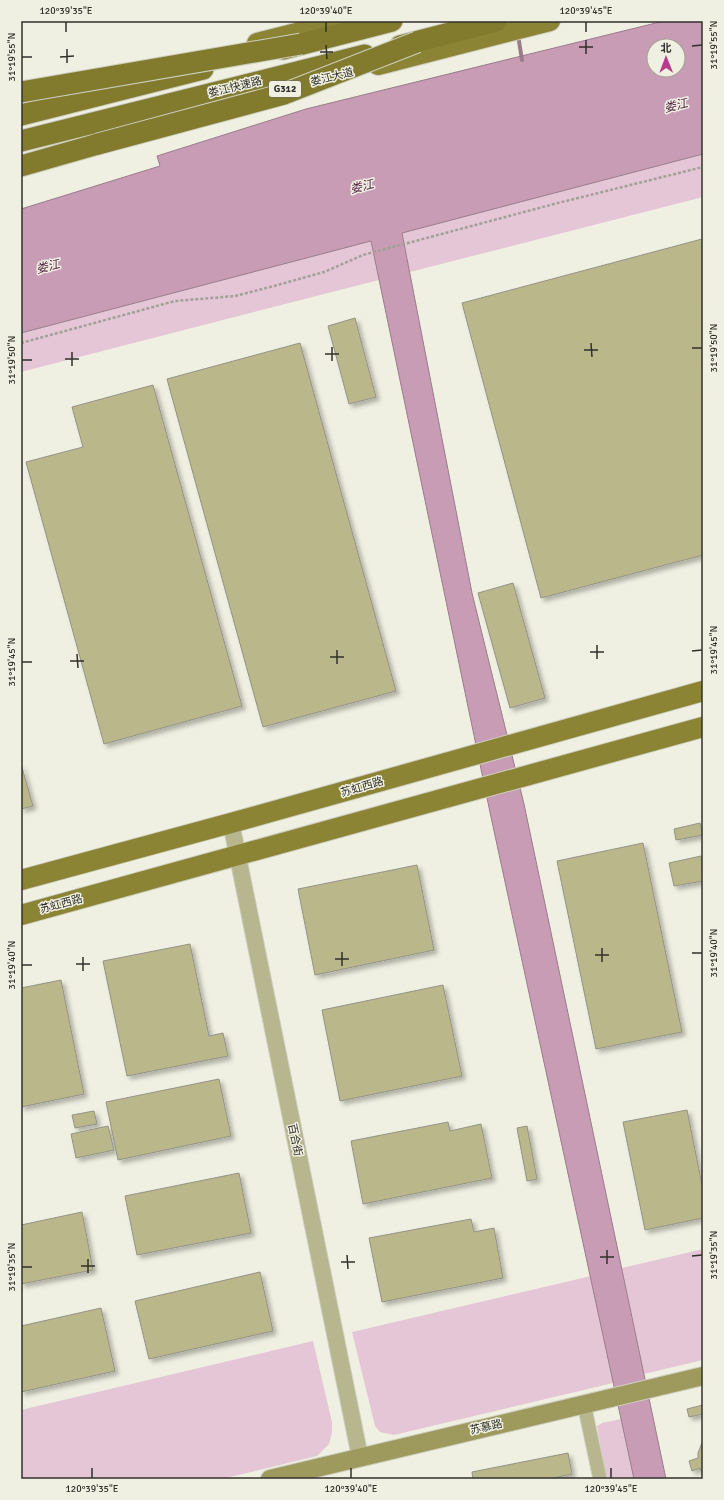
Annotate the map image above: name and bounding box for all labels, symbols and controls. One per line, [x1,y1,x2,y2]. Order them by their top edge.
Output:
text: 120°39'35"E [39,5,93,17]
text: 120°39'40"E [299,5,353,17]
text: 120°39'45"E [559,5,613,17]
text: 31°19'55"N [708,21,720,69]
text: 31°19'55"N [6,33,18,81]
north arrow [646,38,686,78]
text: 北 [660,42,671,55]
street label: 娄江大道 [309,65,355,89]
street label: 娄江快速路 [207,74,263,100]
road number: G312 [269,81,301,97]
water label: 娄江 [663,95,691,116]
water label: 娄江 [349,176,377,197]
water label: 娄江 [35,256,63,277]
text: 31°19'50"N [708,324,720,372]
text: 31°19'50"N [6,336,18,384]
text: 31°19'45"N [708,626,720,674]
text: 31°19'45"N [6,638,18,686]
street label: 苏虹西路 [339,775,385,799]
street label: 苏虹西路 [38,892,84,916]
text: 31°19'40"N [708,929,720,977]
text: 31°19'40"N [6,941,18,989]
street label: 百合街 [285,1123,305,1157]
text: 31°19'35"N [708,1231,720,1279]
text: 31°19'35"N [6,1243,18,1291]
street label: 苏慕路 [468,1417,504,1437]
text: 120°39'35"E [65,1483,119,1495]
text: 120°39'40"E [324,1483,378,1495]
text: 120°39'45"E [584,1483,638,1495]

